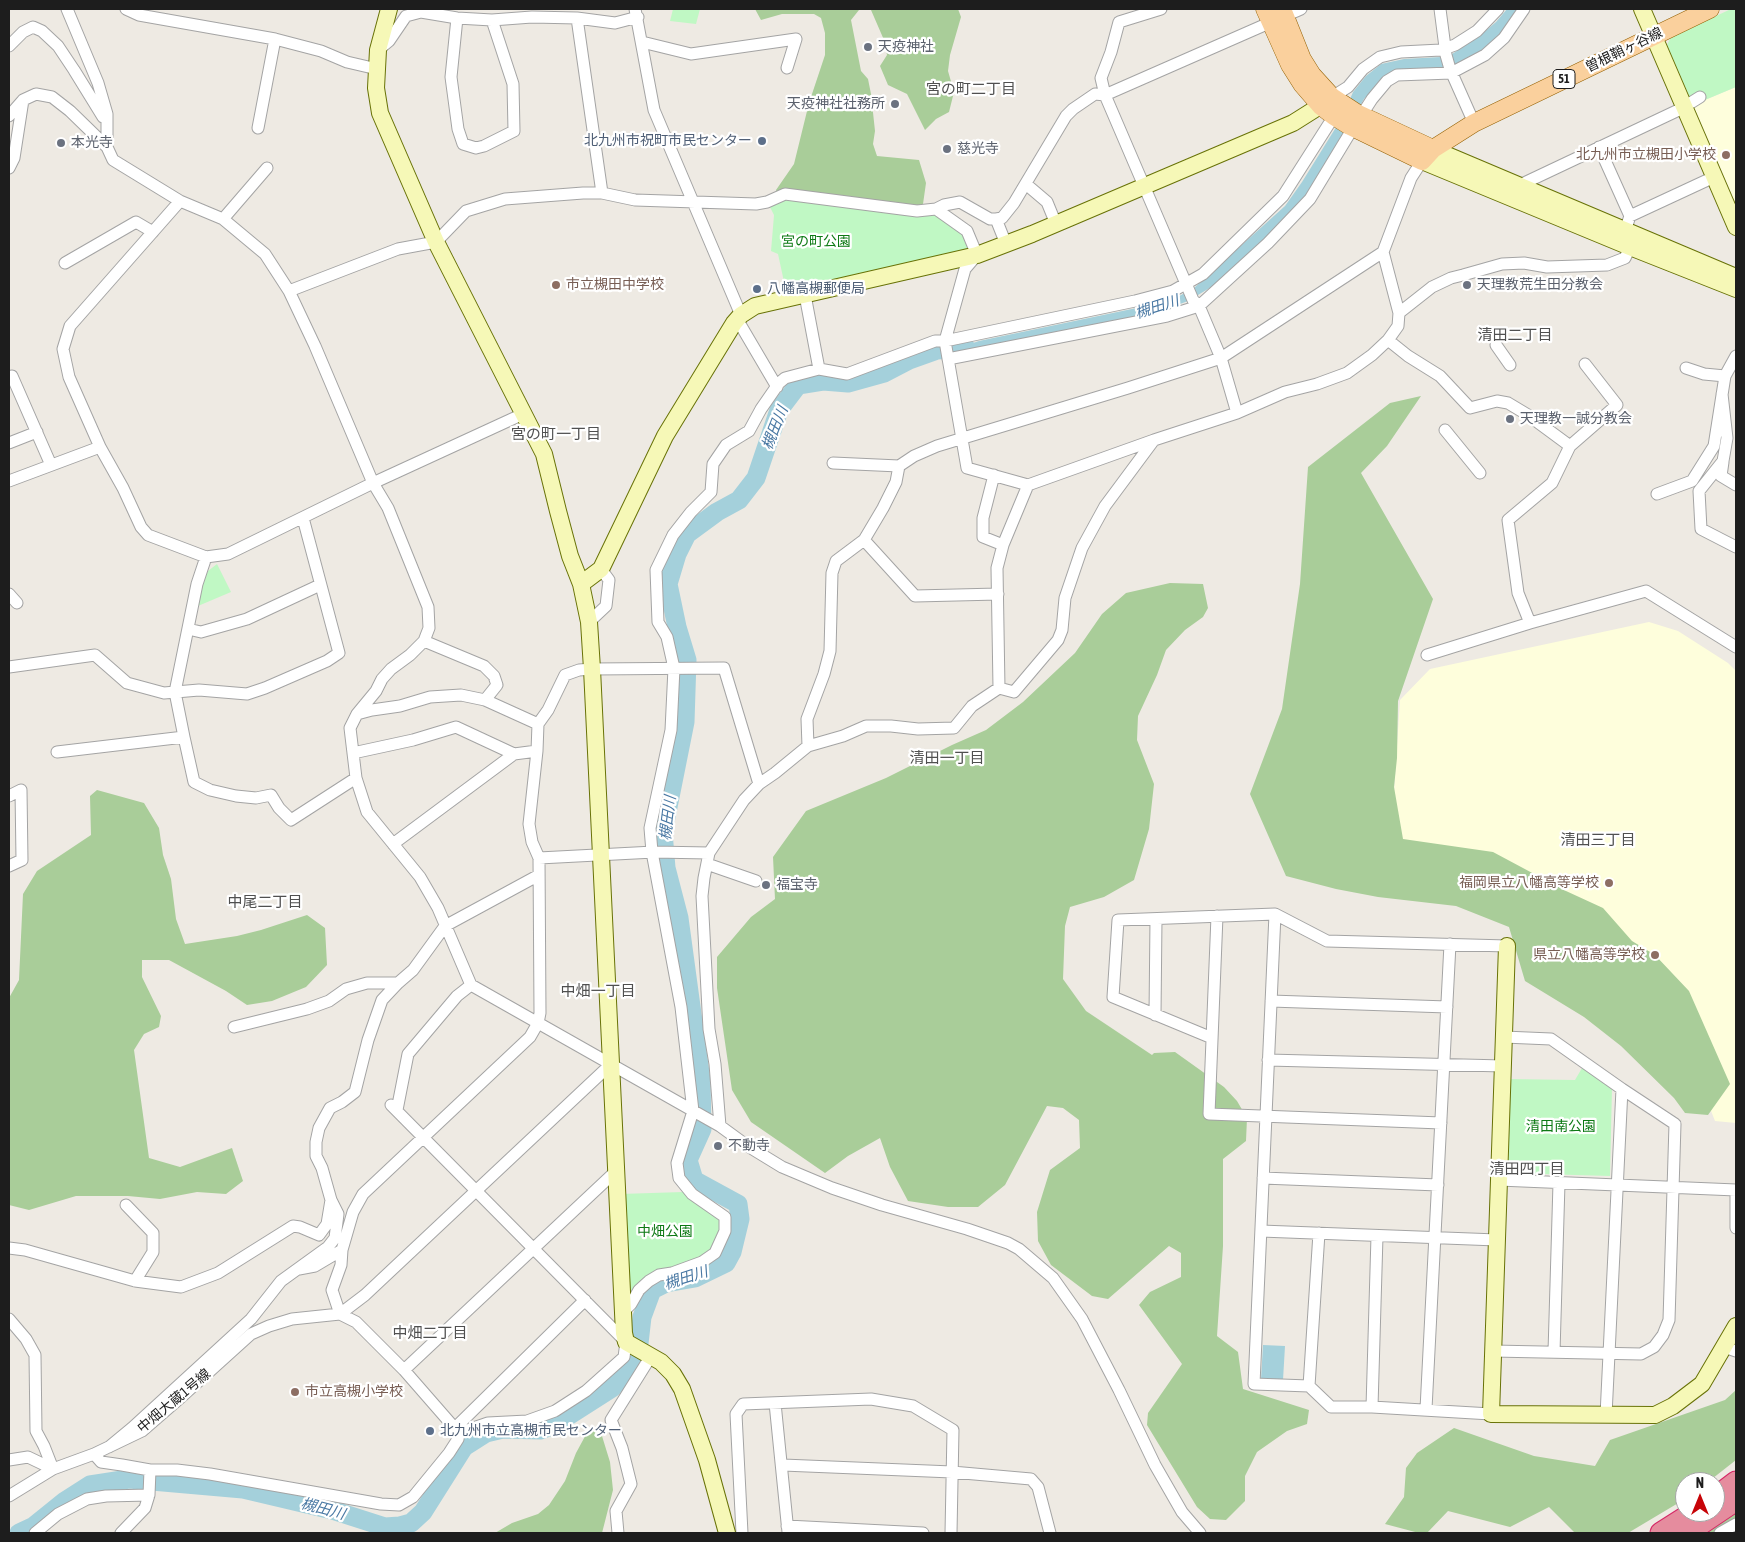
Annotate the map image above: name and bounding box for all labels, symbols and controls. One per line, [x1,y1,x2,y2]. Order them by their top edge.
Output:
street label: 曽根鞘ヶ谷線 [1583,24,1665,76]
place label: 天疫神社 [878,39,934,55]
marker: 天疫神社 [862,41,874,53]
road number: 51 [1553,70,1575,88]
district label: 宮の町二丁目 [926,80,1016,98]
place label: 天疫神社社務所 [787,96,885,112]
marker: 天疫神社社務所 [889,98,901,110]
place label: 北九州市祝町市民センター [584,133,752,149]
place label: 本光寺 [71,135,113,151]
marker: 北九州市祝町市民センター [756,135,768,147]
marker: 本光寺 [55,137,67,149]
place label: 慈光寺 [957,141,999,157]
marker: 慈光寺 [941,143,953,155]
place label: 北九州市立槻田小学校 [1576,147,1716,163]
marker: 北九州市立槻田小学校 [1720,149,1732,161]
park label: 宮の町公園 [781,234,851,250]
place label: 市立槻田中学校 [566,277,664,293]
place label: 天理教荒生田分教会 [1477,277,1603,293]
marker: 市立槻田中学校 [550,279,562,291]
marker: 天理教荒生田分教会 [1461,279,1473,291]
place label: 八幡高槻郵便局 [767,281,865,297]
marker: 八幡高槻郵便局 [751,283,763,295]
water label: 槻田川 [1133,291,1181,323]
district label: 清田二丁目 [1478,326,1552,344]
water label: 槻田川 [758,404,792,452]
place label: 天理教一誠分教会 [1520,411,1632,427]
marker: 天理教一誠分教会 [1504,413,1516,425]
district label: 宮の町一丁目 [511,425,601,443]
district label: 清田一丁目 [910,749,984,767]
water label: 槻田川 [656,795,680,841]
district label: 清田三丁目 [1561,831,1635,849]
place label: 福岡県立八幡高等学校 [1459,875,1599,891]
place label: 福宝寺 [776,877,818,893]
marker: 福岡県立八幡高等学校 [1603,877,1615,889]
marker: 福宝寺 [760,879,772,891]
district label: 中尾二丁目 [228,893,302,911]
place label: 県立八幡高等学校 [1533,947,1645,963]
marker: 県立八幡高等学校 [1649,949,1661,961]
district label: 中畑一丁目 [561,982,635,1000]
park label: 清田南公園 [1526,1119,1596,1135]
place label: 不動寺 [728,1138,770,1154]
marker: 不動寺 [712,1140,724,1152]
district label: 清田四丁目 [1490,1160,1564,1178]
park label: 中畑公園 [637,1224,693,1240]
water label: 槻田川 [662,1262,710,1294]
district label: 中畑二丁目 [393,1324,467,1342]
street label: 中畑大蔵1号線 [134,1365,214,1437]
place label: 市立高槻小学校 [305,1384,403,1400]
marker: 市立高槻小学校 [289,1386,301,1398]
place label: 北九州市立高槻市民センター [440,1423,622,1439]
marker: 北九州市立高槻市民センター [424,1425,436,1437]
north arrow [1675,1472,1725,1522]
text: N [1696,1475,1704,1491]
water label: 槻田川 [299,1494,347,1524]

